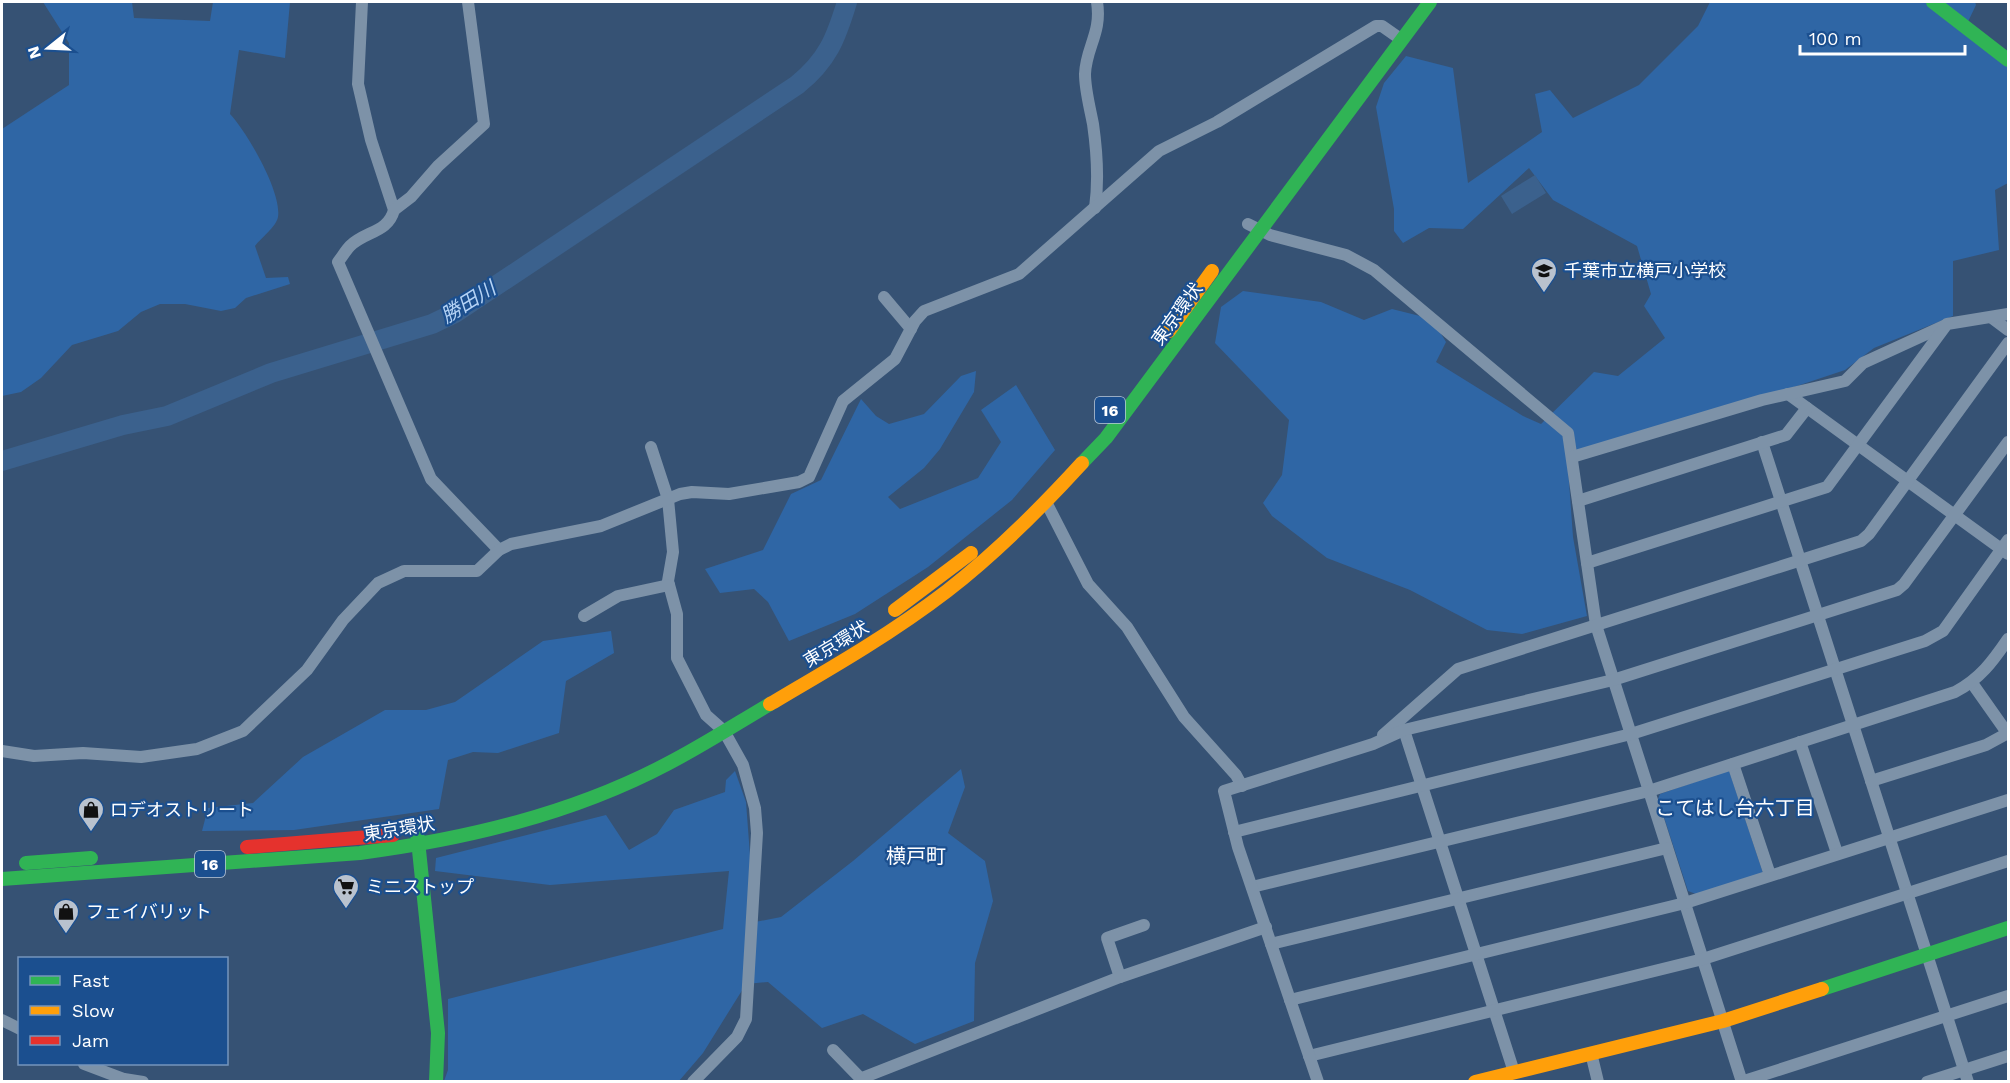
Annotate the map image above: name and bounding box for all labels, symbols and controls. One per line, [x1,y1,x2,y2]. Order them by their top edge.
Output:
north arrow [18,18,78,78]
scale bar [1800,18,1965,56]
text: 100 m [1809,28,1862,49]
text: N [23,44,45,61]
school or university icon: 千葉市立横戸小学校 [1529,256,1559,294]
place label: 千葉市立横戸小学校 [1564,260,1726,281]
water label: 勝田川 [436,275,501,328]
street label: 東京環状 [1147,278,1206,349]
road number: 16 [1095,397,1125,423]
street label: 東京環状 [799,616,872,671]
shop icon: ロデオストリート [76,795,106,833]
district label: こてはし台六丁目 [1655,796,1815,820]
place label: ロデオストリート [110,799,254,820]
street label: 東京環状 [362,813,436,845]
district label: 横戸町 [886,844,946,868]
road number: 16 [195,851,225,877]
supermarket icon: ミニストップ [331,872,361,910]
place label: ミニストップ [366,876,474,897]
shop icon: フェイバリット [51,897,81,935]
place label: フェイバリット [86,901,212,922]
legend [18,957,228,1065]
text: Fast [72,970,110,991]
text: Slow [72,1000,115,1021]
text: Jam [72,1030,109,1051]

